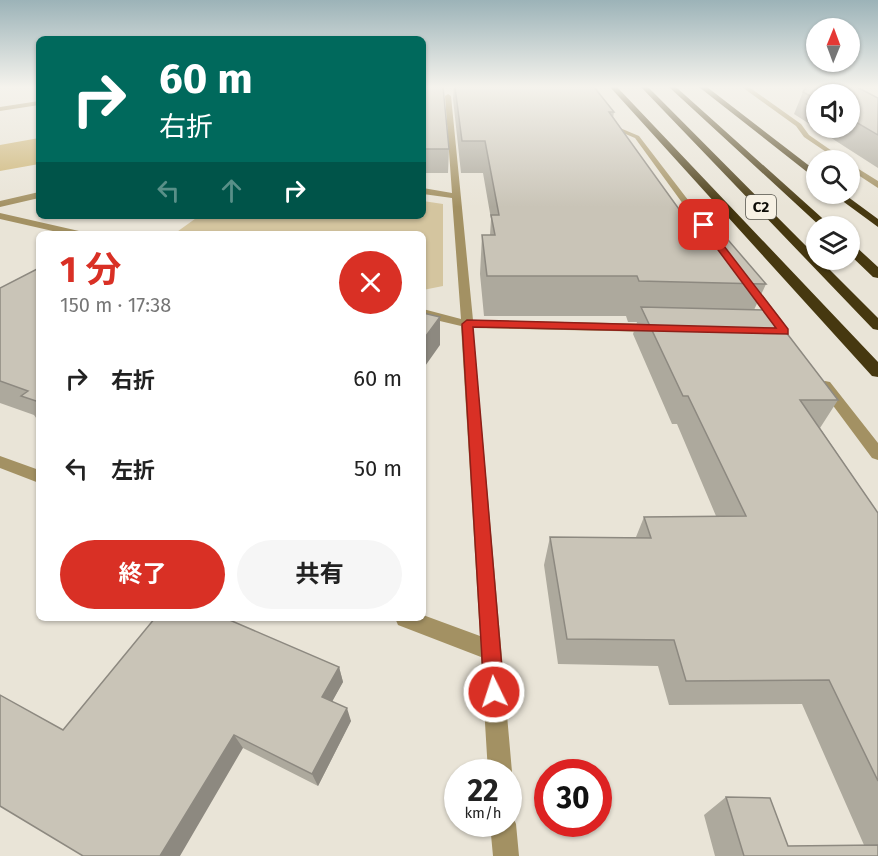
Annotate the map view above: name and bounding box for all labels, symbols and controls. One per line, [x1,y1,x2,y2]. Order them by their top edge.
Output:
north arrow [806,18,860,72]
map controls [806,18,860,270]
text: 60 m [159,54,253,104]
icon: right [60,60,138,138]
button: sound [806,84,860,138]
text: 右折 [159,111,213,143]
button: search [806,150,860,204]
icon: left [152,174,185,207]
icon: ahead [215,174,248,207]
icon: right [278,174,311,207]
road number: C2 [746,195,776,219]
pin [678,199,729,250]
icon: arrive [687,208,720,241]
button: layers [806,216,860,270]
text: 1 分 [60,248,121,292]
button: close [339,251,402,314]
text: 150 m · 17:38 [60,293,171,317]
icon: right [60,362,93,395]
text: 60 m [353,365,402,392]
text: 右折 [111,367,155,394]
icon: left [60,452,93,485]
text: 50 m [354,455,402,482]
text: 左折 [111,457,155,484]
button: 終了 [60,540,225,609]
button: 共有 [237,540,402,609]
position arrow [462,660,526,724]
speed limit sign: 30 [534,759,612,837]
text: 22 [467,773,499,809]
text: km/h [464,804,502,822]

